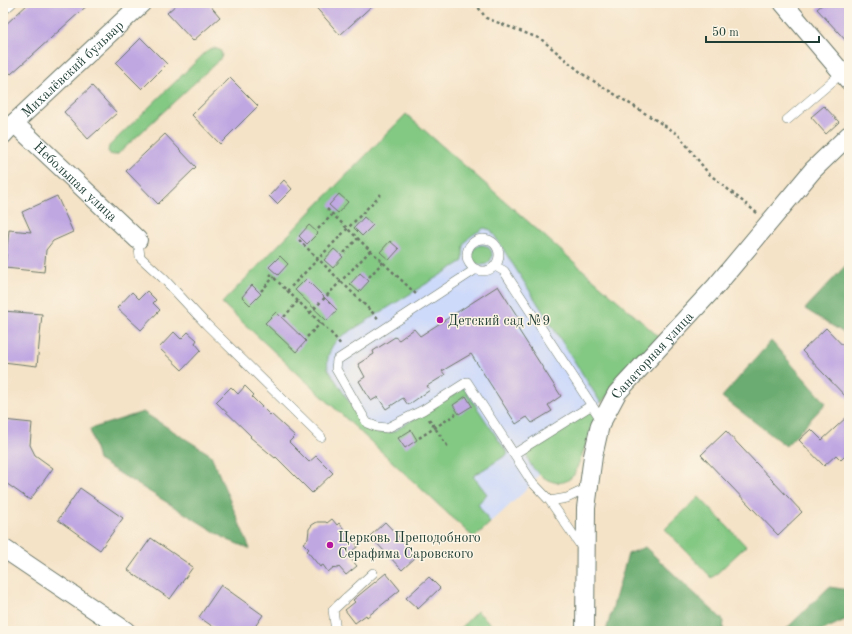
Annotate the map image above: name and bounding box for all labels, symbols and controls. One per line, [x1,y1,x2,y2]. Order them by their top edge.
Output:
street label: Михалёвский бульвар [19,18,127,120]
scale bar [706,18,819,44]
text: 50 m [712,26,739,39]
street label: Небольшая улица [31,140,120,225]
street label: Санаторная улица [609,309,696,401]
place label: Детский сад №9 [448,314,550,328]
marker: Детский сад №9 [435,315,445,325]
place label: Церковь Преподобного Серафима Саровского [338,531,481,562]
marker: Церковь Преподобного Серафима Саровского [325,540,335,550]

